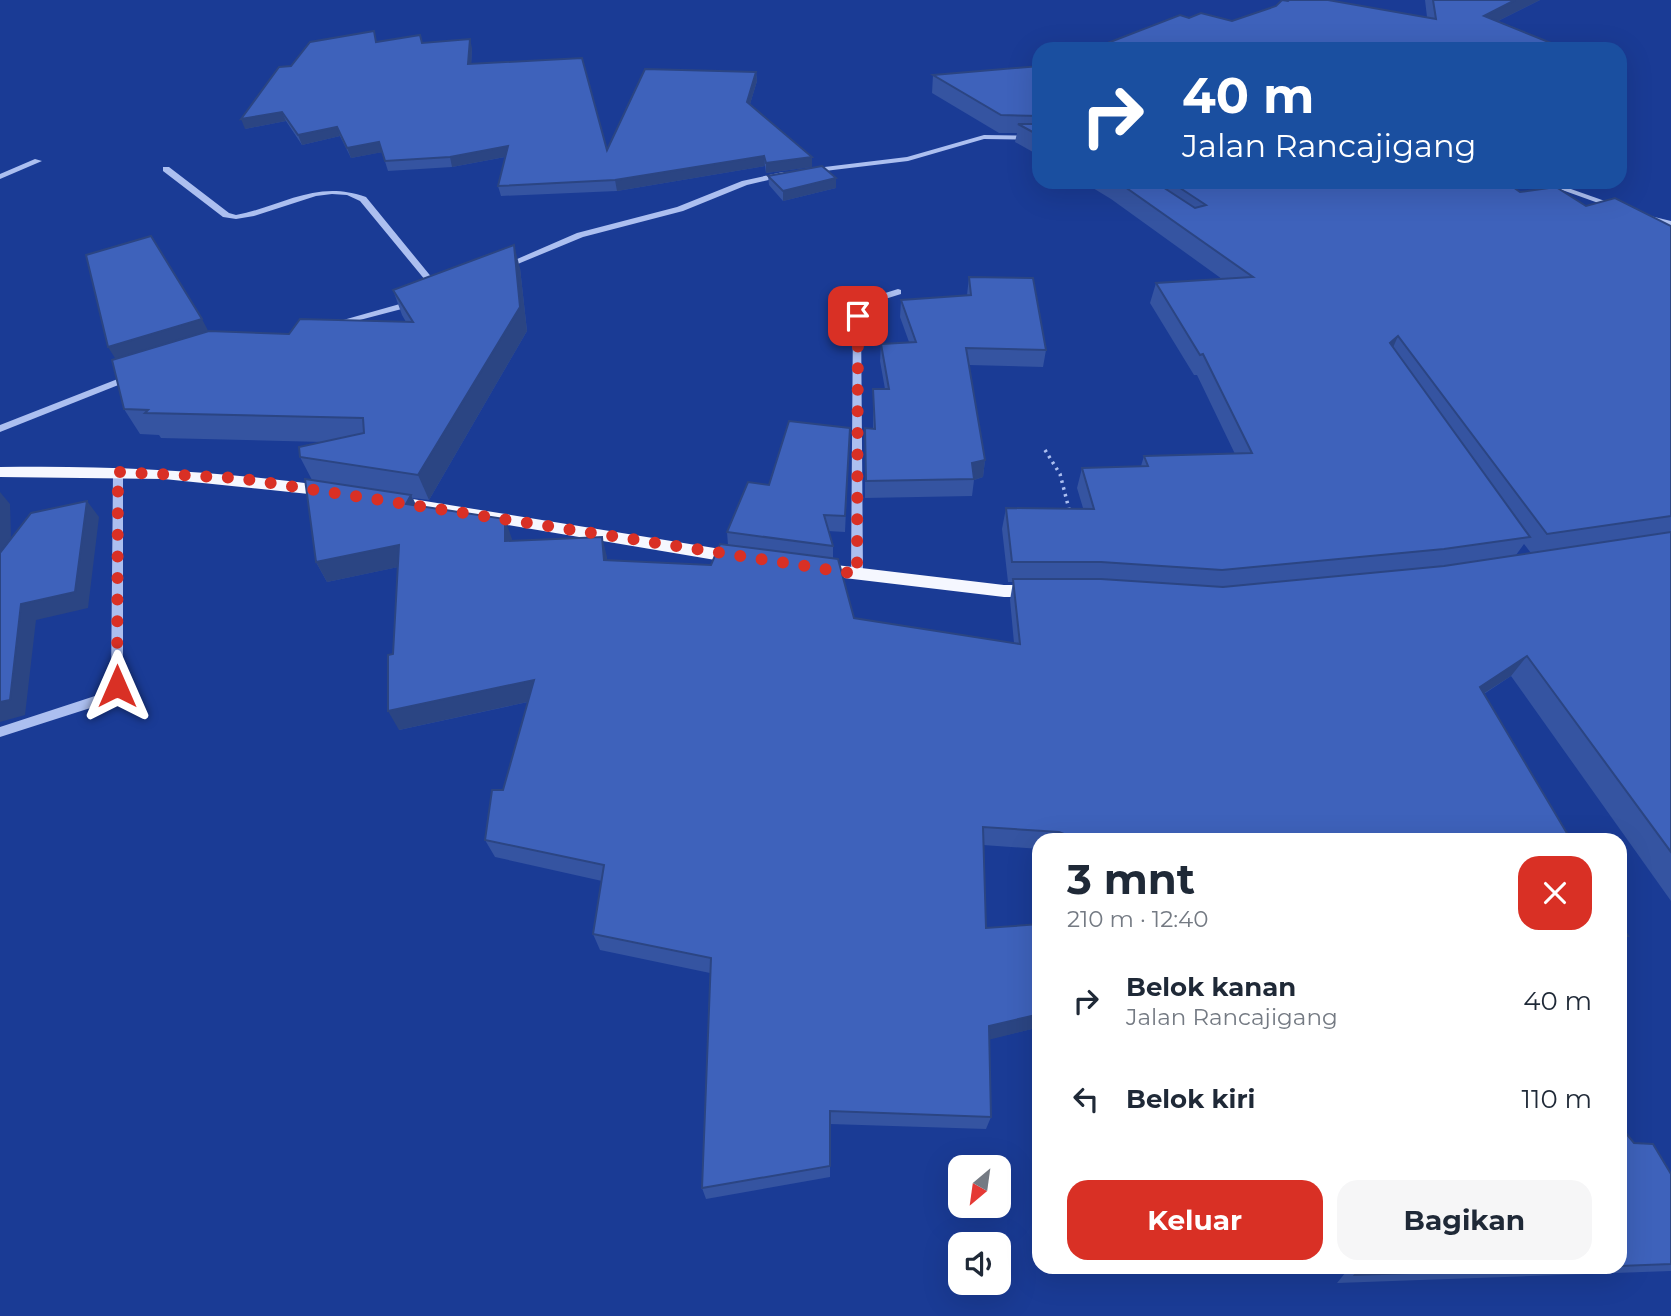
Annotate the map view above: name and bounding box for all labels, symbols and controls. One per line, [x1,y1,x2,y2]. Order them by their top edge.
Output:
text: 40 m [1182,66,1314,125]
icon: right [1067,70,1158,161]
text: Jalan Rancajigang [1182,126,1477,165]
pin [828,286,888,346]
icon: arrive [839,297,877,335]
position arrow [80,649,154,723]
text: 3 mnt [1067,853,1195,905]
button: close [1518,856,1592,930]
text: 210 m · 12:40 [1067,905,1209,933]
text: Belok kanan [1126,971,1296,1003]
icon: right [1067,982,1105,1020]
text: 40 m [1523,985,1592,1017]
text: Jalan Rancajigang [1126,1003,1338,1031]
icon: left [1067,1080,1105,1118]
text: Belok kiri [1126,1083,1255,1115]
text: 110 m [1522,1083,1592,1115]
north arrow [948,1155,1012,1218]
map controls [948,1155,1011,1295]
button: Keluar [1067,1180,1323,1260]
button: Bagikan [1337,1180,1592,1260]
button: sound [948,1232,1011,1295]

